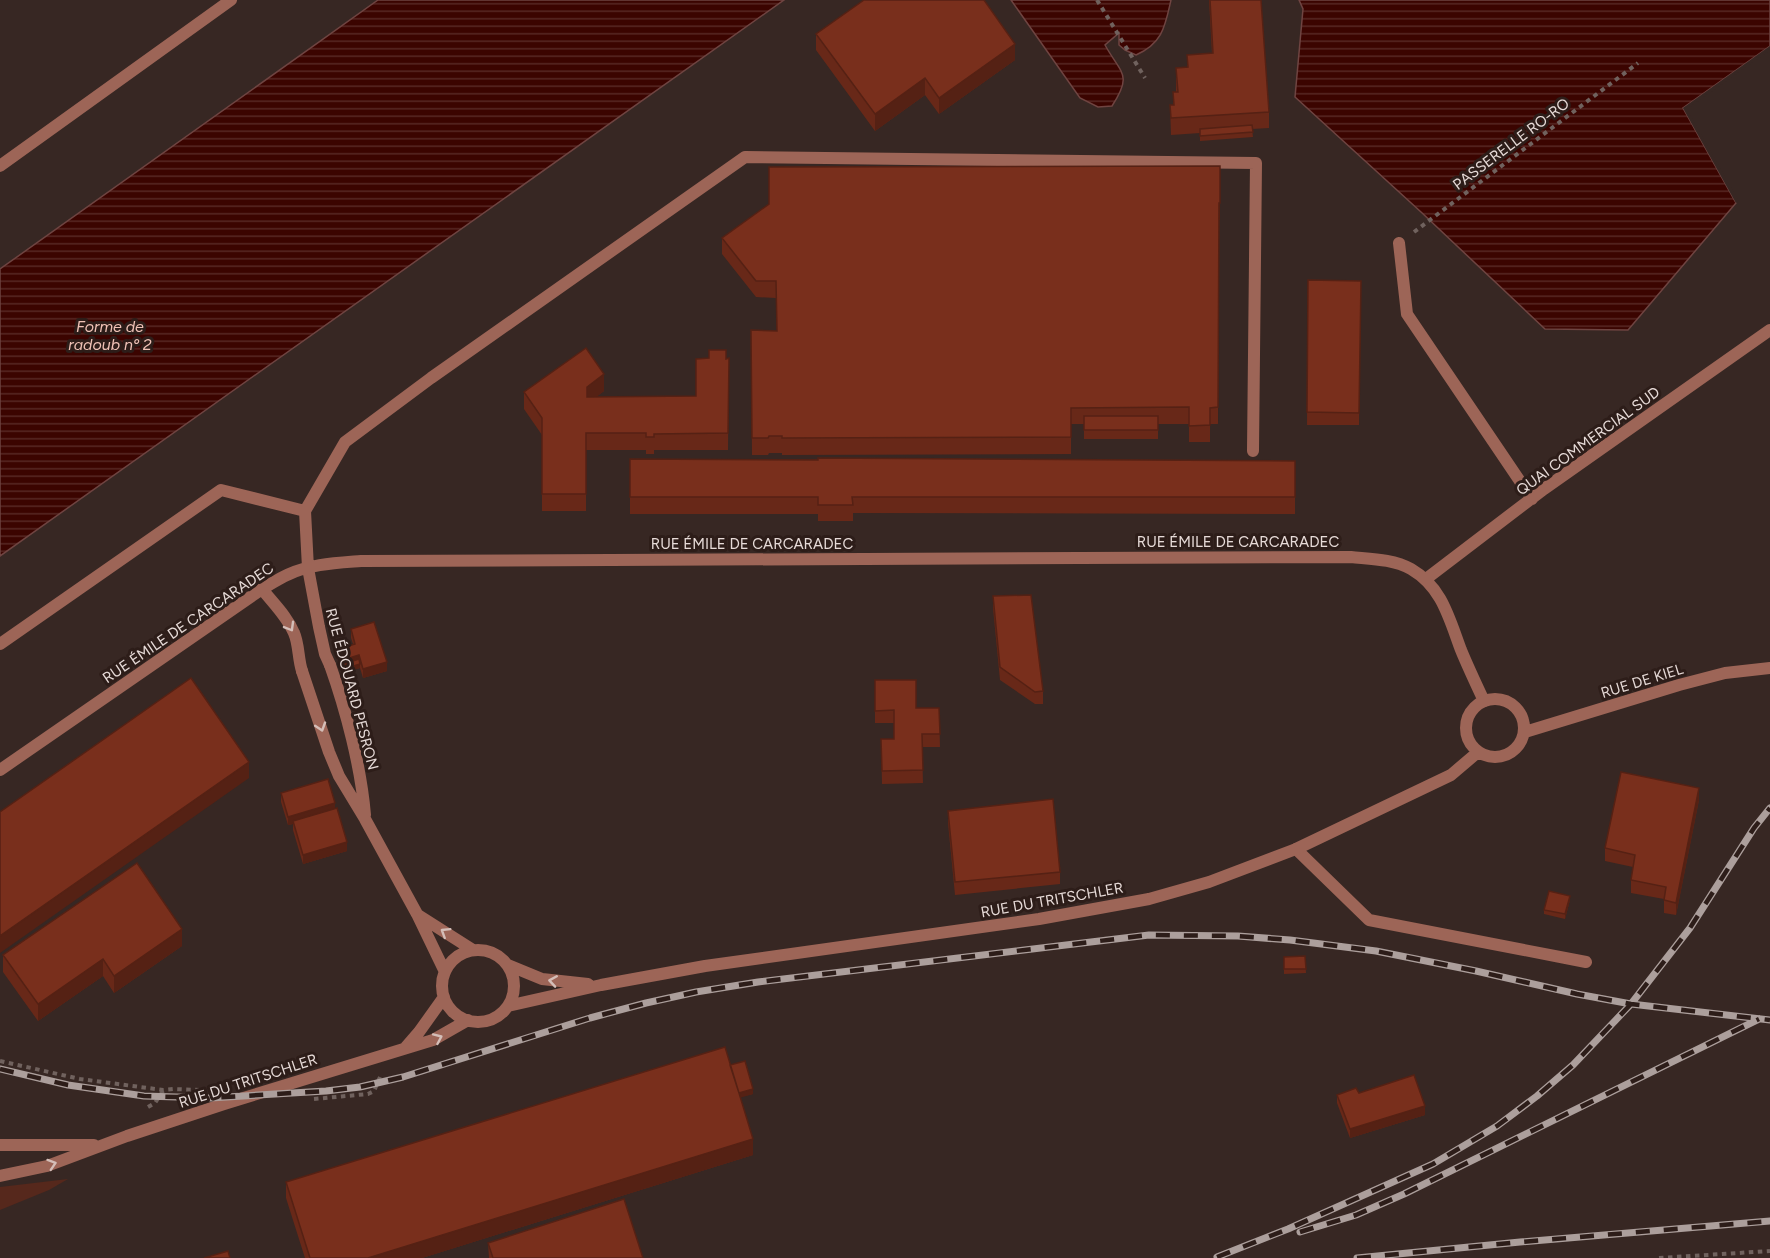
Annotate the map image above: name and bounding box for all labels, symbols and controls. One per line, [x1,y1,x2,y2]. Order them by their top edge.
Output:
street label: PASSERELLE RO-RO [1449,94,1573,194]
water label: Forme de radoub nº 2 [68,317,152,354]
street label: QUAI COMMERCIAL SUD [1513,383,1663,499]
street label: RUE ÉMILE DE CARCARADEC [1137,533,1339,551]
street label: RUE ÉMILE DE CARCARADEC [651,535,853,553]
street label: RUE ÉMILE DE CARCARADEC [99,559,277,687]
street label: RUE ÉDOUARD PESRON [322,606,382,772]
one-way arrow [283,620,295,631]
street label: RUE DE KIEL [1599,660,1686,702]
one-way arrow [313,721,326,732]
street label: RUE DU TRITSCHLER [979,879,1125,921]
one-way arrow [441,928,451,940]
one-way arrow [549,975,558,987]
one-way arrow [432,1033,443,1045]
street label: RUE DU TRITSCHLER [176,1050,320,1112]
one-way arrow [46,1158,57,1171]

